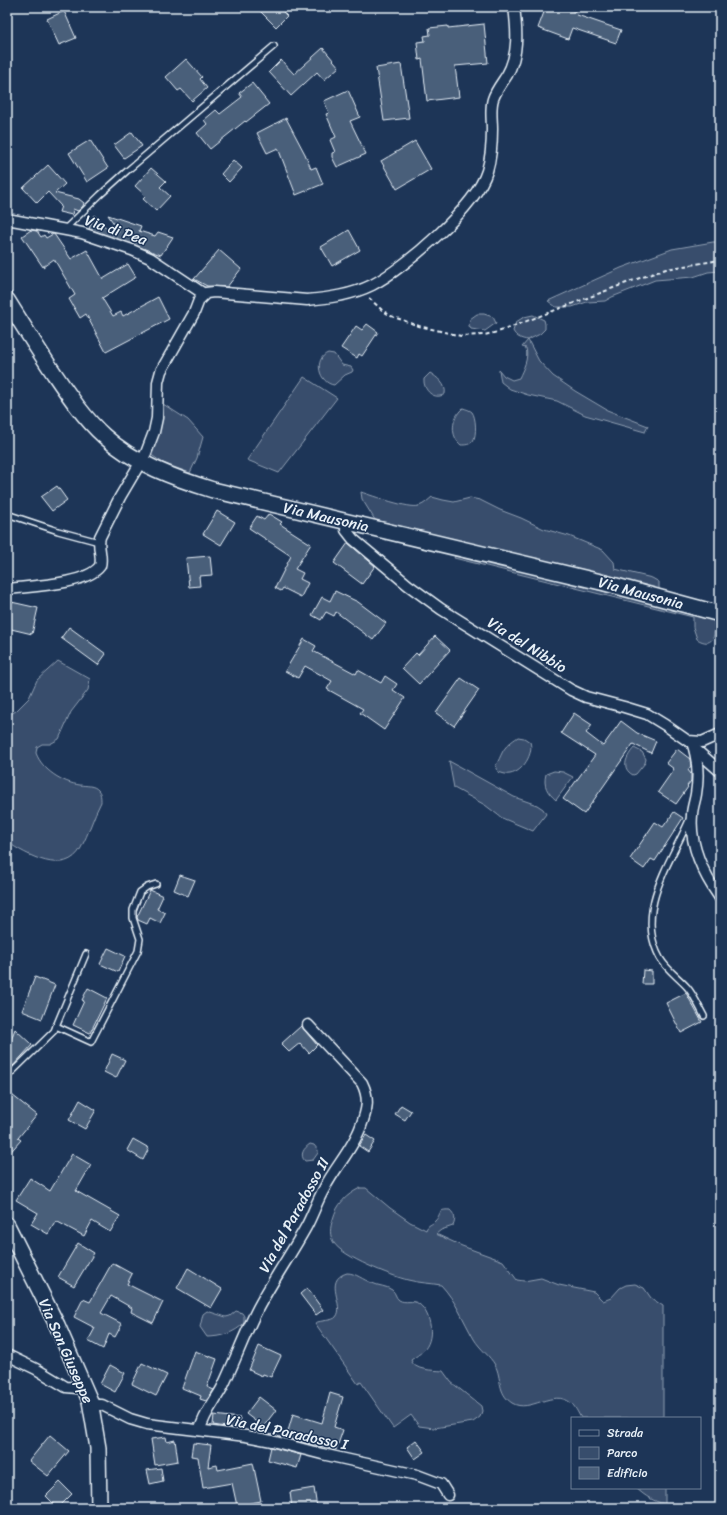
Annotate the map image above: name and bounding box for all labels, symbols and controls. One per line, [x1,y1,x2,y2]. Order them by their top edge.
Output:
street label: Via di Pea [81,207,151,253]
street label: Via Mausonia [281,495,372,540]
street label: Via Mausonia [596,569,687,617]
street label: Via del Nibbio [482,610,573,680]
street label: Via del Paradosso II [251,1152,337,1278]
street label: Via San Giuseppe [31,1294,101,1408]
street label: Via del Paradosso I [224,1406,351,1458]
legend [571,1417,701,1489]
text: Strada [607,1422,644,1444]
text: Parco [607,1442,637,1464]
text: Edificio [607,1462,647,1484]

